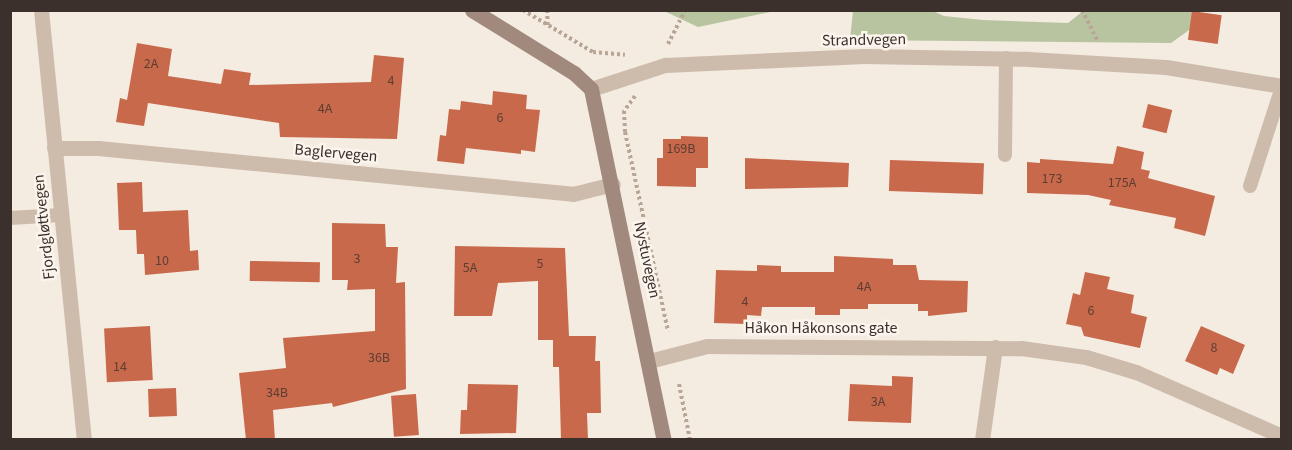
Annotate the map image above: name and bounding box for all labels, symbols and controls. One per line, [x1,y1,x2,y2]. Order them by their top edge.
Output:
street label: Strandvegen [822,30,906,50]
house number: 2A [144,56,158,72]
house number: 4 [388,73,394,89]
house number: 4A [318,101,332,117]
house number: 6 [497,110,503,126]
street label: Baglervegen [294,140,378,166]
house number: 169B [666,141,696,157]
house number: 173 [1042,171,1062,187]
street label: Fjordgløttvegen [29,174,59,280]
house number: 175A [1108,175,1136,191]
street label: Nystuvegen [629,220,665,300]
house number: 3 [354,251,360,267]
house number: 10 [155,253,169,269]
house number: 5 [537,256,543,272]
house number: 5A [463,260,477,276]
house number: 4A [857,279,871,295]
house number: 4 [742,294,748,310]
house number: 6 [1088,303,1094,319]
street label: Håkon Håkonsons gate [744,318,898,338]
house number: 8 [1211,340,1217,356]
house number: 36B [368,350,390,366]
house number: 14 [113,359,127,375]
house number: 34B [266,385,288,401]
house number: 3A [871,394,885,410]

